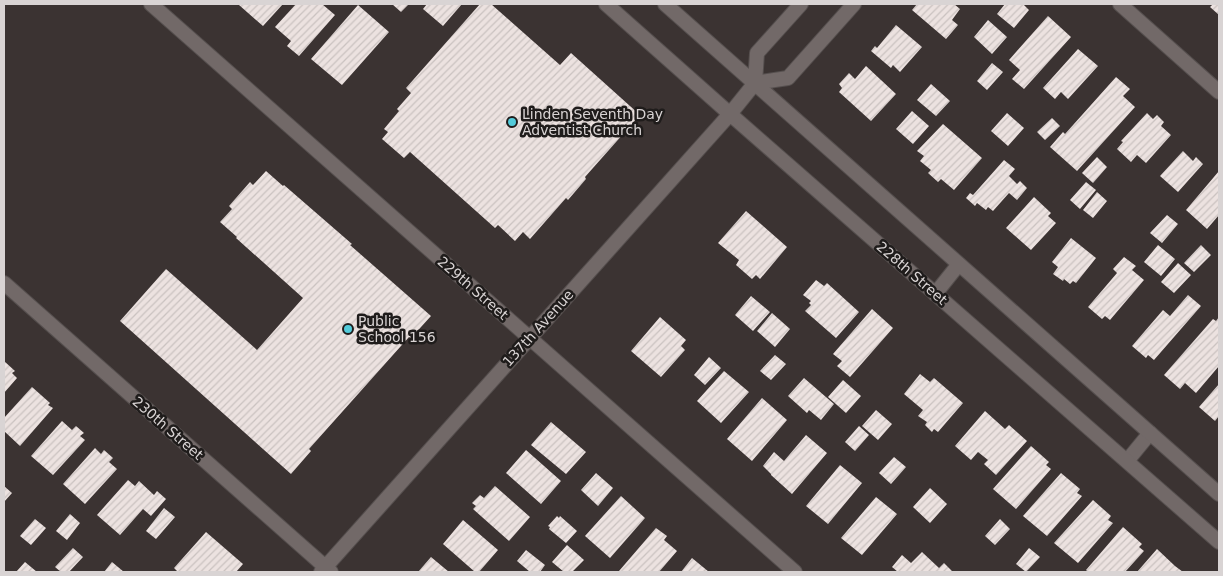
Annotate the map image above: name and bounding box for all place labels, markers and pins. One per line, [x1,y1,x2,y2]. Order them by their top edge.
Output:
place label: Linden Seventh Day Adventist Church [522,106,663,138]
marker: Linden Seventh Day Adventist Church [506,116,518,128]
place label: Public School 156 [358,313,436,345]
marker: Public School 156 [342,323,354,335]

